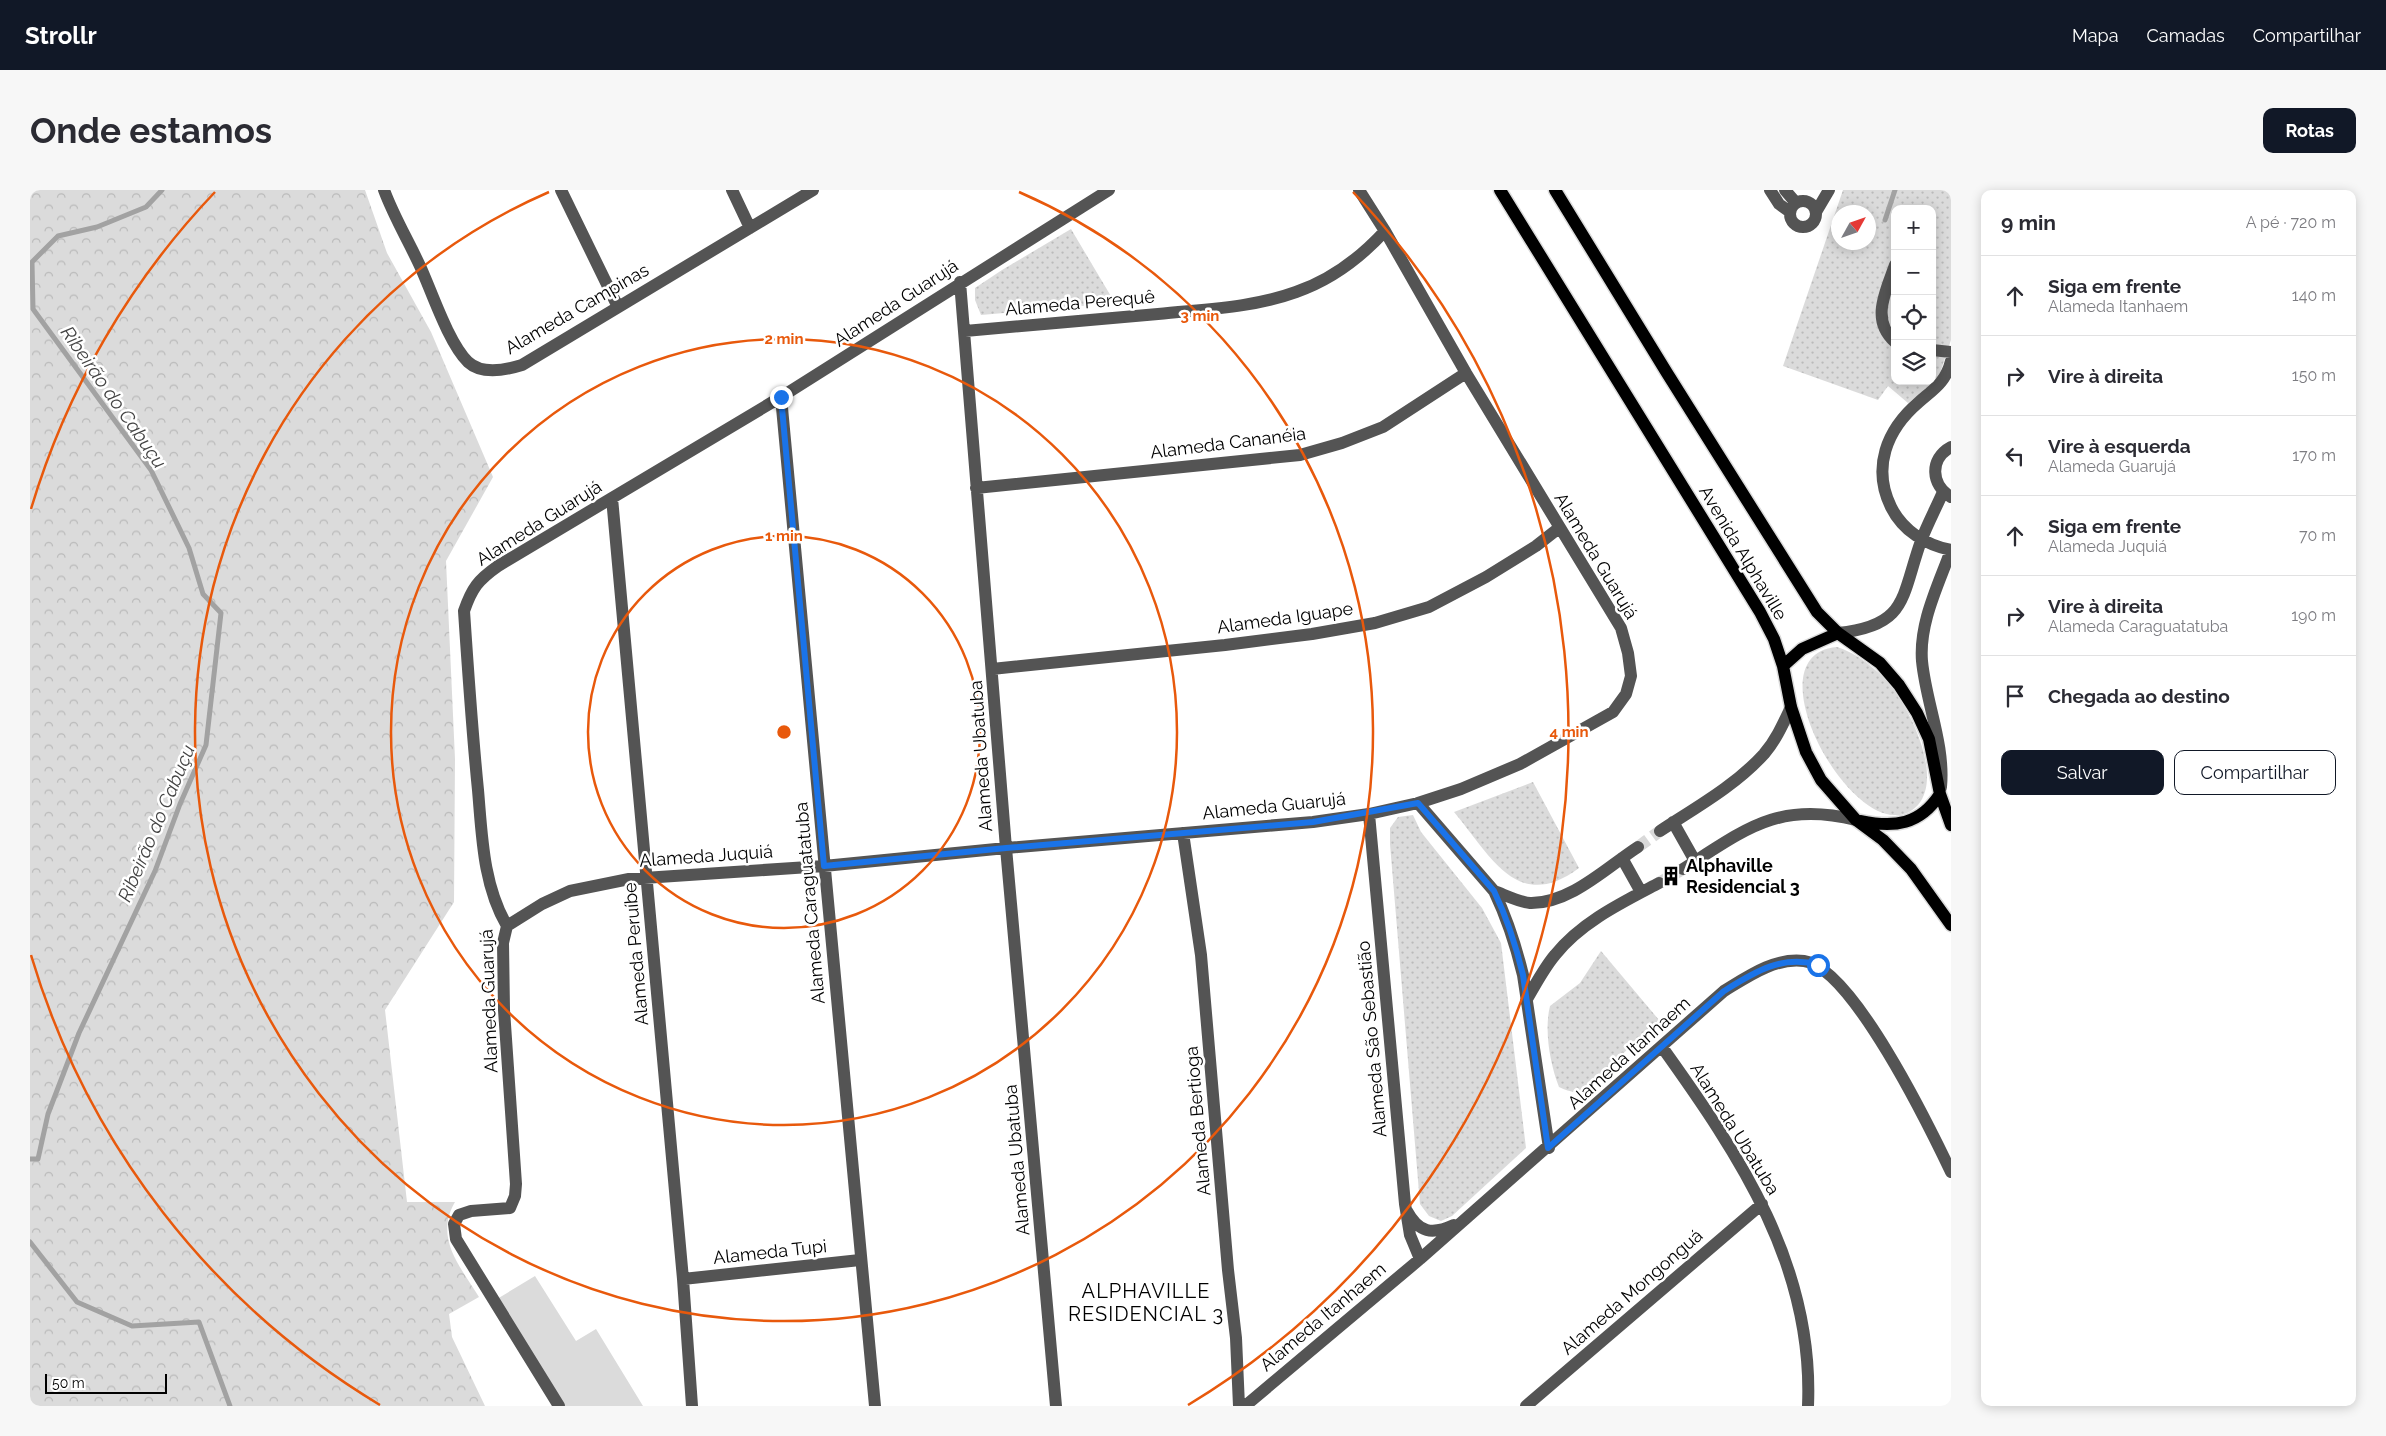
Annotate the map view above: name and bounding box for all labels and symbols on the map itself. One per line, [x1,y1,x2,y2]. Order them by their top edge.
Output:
north arrow [1831,205,1876,250]
street label: Alameda Guarujá [830,255,962,351]
street label: Alameda Campinas [501,259,653,358]
street label: Alameda Perequê [1004,285,1156,320]
text: 3 min [1181,307,1219,325]
water label: Ribeirão do Cabuçu [57,322,171,472]
text: 2 min [765,330,803,348]
route end [770,386,793,409]
street label: Alameda Cananéia [1149,423,1307,462]
street label: Alameda Guarujá [472,476,605,570]
street label: Avenida Alphaville [1695,482,1792,624]
street label: Alameda Guarujá [1550,489,1642,623]
text: 1 min [765,527,803,545]
street label: Alameda Iguape [1216,597,1355,637]
street label: Alameda Ubatuba [965,680,996,832]
centre of rings [775,723,793,741]
text: 4 min [1549,723,1589,741]
water label: Ribeirão do Cabuçu [113,741,199,905]
street label: Alameda Guarujá [1201,788,1347,823]
street label: Alameda Caraguatatuba [790,801,829,1005]
street label: Alameda Juquiá [638,840,773,871]
place label: Alphaville Residencial 3 [1686,855,1800,897]
building icon: Alphaville Residencial 3 [1660,865,1682,887]
street label: Alameda Peruíbe [619,881,652,1027]
street label: Alameda Guarujá [475,929,502,1073]
street label: Alameda São Sebastião [1352,940,1391,1138]
route start [1807,954,1830,977]
street label: Alameda Itanhaem [1563,992,1694,1113]
street label: Alameda Bertioga [1181,1045,1215,1197]
street label: Alameda Ubatuba [1686,1059,1784,1199]
street label: Alameda Ubatuba [999,1084,1034,1236]
street label: Alameda Mongonguá [1557,1225,1707,1359]
street label: Alameda Tupi [712,1235,828,1268]
street label: Alameda Itanhaem [1256,1258,1390,1375]
district label: ALPHAVILLE RESIDENCIAL 3 [1068,1279,1224,1326]
scale bar [45,1371,168,1394]

